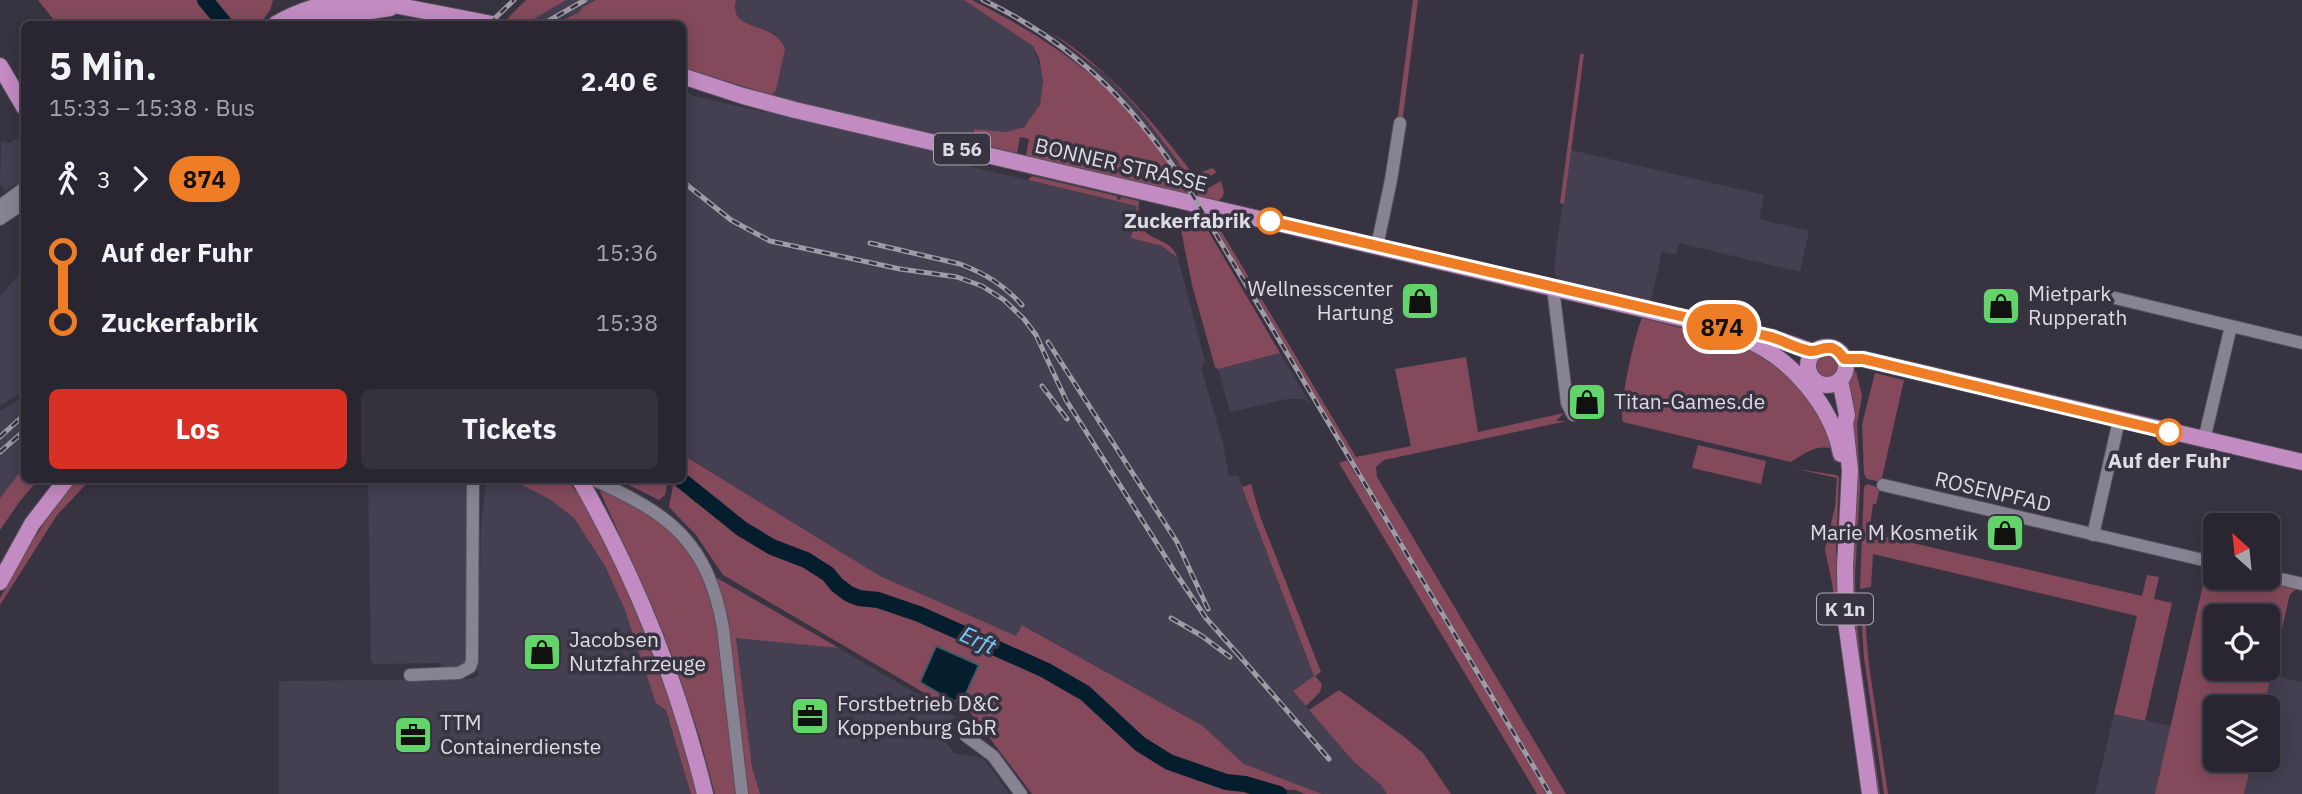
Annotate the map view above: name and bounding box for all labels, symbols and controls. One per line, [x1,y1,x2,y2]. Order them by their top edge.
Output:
text: 5 Min. [49,41,157,90]
text: 2.40 € [581,64,658,98]
text: 15:33 – 15:38 · Bus [49,92,255,122]
street label: BONNER STRASSE [1032,131,1210,197]
road number: B 56 [934,134,990,164]
icon: walk [49,160,87,198]
icon: forward [121,160,159,198]
text: 874 [183,163,226,195]
text: 3 [97,164,111,194]
place label: Zuckerfabrik [1124,206,1252,234]
marker: Zuckerfabrik [1257,208,1283,234]
text: Auf der Fuhr [101,235,253,269]
text: 15:36 [596,237,658,267]
place label: Wellnesscenter Hartung [1248,274,1393,326]
place label: Mietpark Rupperath [2028,279,2127,331]
shop icon: Wellnesscenter Hartung [1399,280,1441,322]
shop icon: Mietpark Rupperath [1980,285,2022,327]
line badge: 874 [1682,304,1762,350]
text: Zuckerfabrik [101,305,258,339]
text: 15:38 [596,307,658,337]
text: 874 [1700,311,1744,343]
shop icon: Titan-Games.de [1566,381,1608,423]
place label: Titan-Games.de [1614,387,1765,415]
button: Los [49,389,347,469]
button: Tickets [361,389,658,469]
marker: Auf der Fuhr [2156,419,2182,445]
place label: Auf der Fuhr [2108,446,2231,474]
street label: ROSENPFAD [1932,464,2054,518]
shop icon: Marie M Kosmetik [1984,512,2026,554]
north arrow [2203,513,2280,590]
map controls [2203,513,2280,772]
place label: Marie M Kosmetik [1810,518,1978,546]
road number: K 1n [1817,594,1873,624]
button: locate [2203,604,2280,681]
water label: Erft [956,618,1002,660]
place label: Jacobsen Nutzfahrzeuge [569,625,706,677]
shop icon: Jacobsen Nutzfahrzeuge [521,631,563,673]
place label: Forstbetrieb D&C Koppenburg GbR [837,689,1000,741]
office icon: Forstbetrieb D&C Koppenburg GbR [789,695,831,737]
button: layers [2203,695,2280,772]
place label: TTM Containerdienste [440,708,601,760]
office icon: TTM Containerdienste [392,714,434,756]

